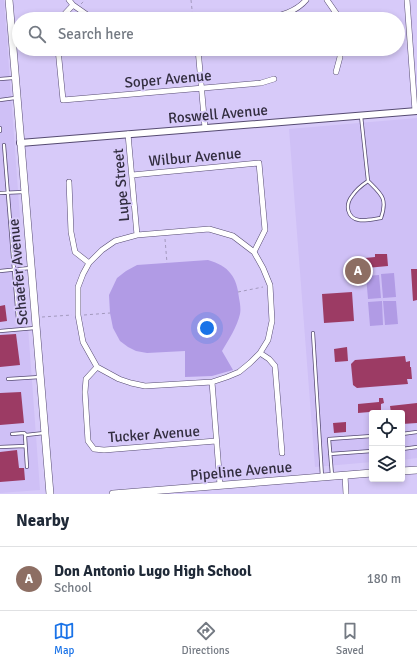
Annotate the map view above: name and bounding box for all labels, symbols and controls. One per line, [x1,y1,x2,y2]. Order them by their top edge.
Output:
search box [12,12,405,56]
icon: search [26,23,48,45]
text: Search here [58,25,134,43]
street label: Soper Avenue [124,66,212,92]
street label: Roswell Avenue [167,101,269,127]
street label: Wilbur Avenue [148,144,242,170]
street label: Lupe Street [109,148,133,222]
street label: Schaefer Avenue [4,218,32,326]
pin: A [345,256,371,286]
your location [197,318,217,338]
map controls [369,410,405,482]
button: locate [369,410,405,446]
street label: Tucker Avenue [108,422,200,446]
button: layers [369,446,405,482]
street label: Pipeline Avenue [189,458,293,484]
text: Nearby [16,510,69,531]
text: Don Antonio Lugo High School [54,562,252,580]
text: A [25,571,33,587]
text: 180 m [367,571,401,587]
text: School [54,580,92,596]
tab: Map [53,620,75,657]
tab: Directions [182,620,230,657]
tab: Saved [336,620,364,657]

